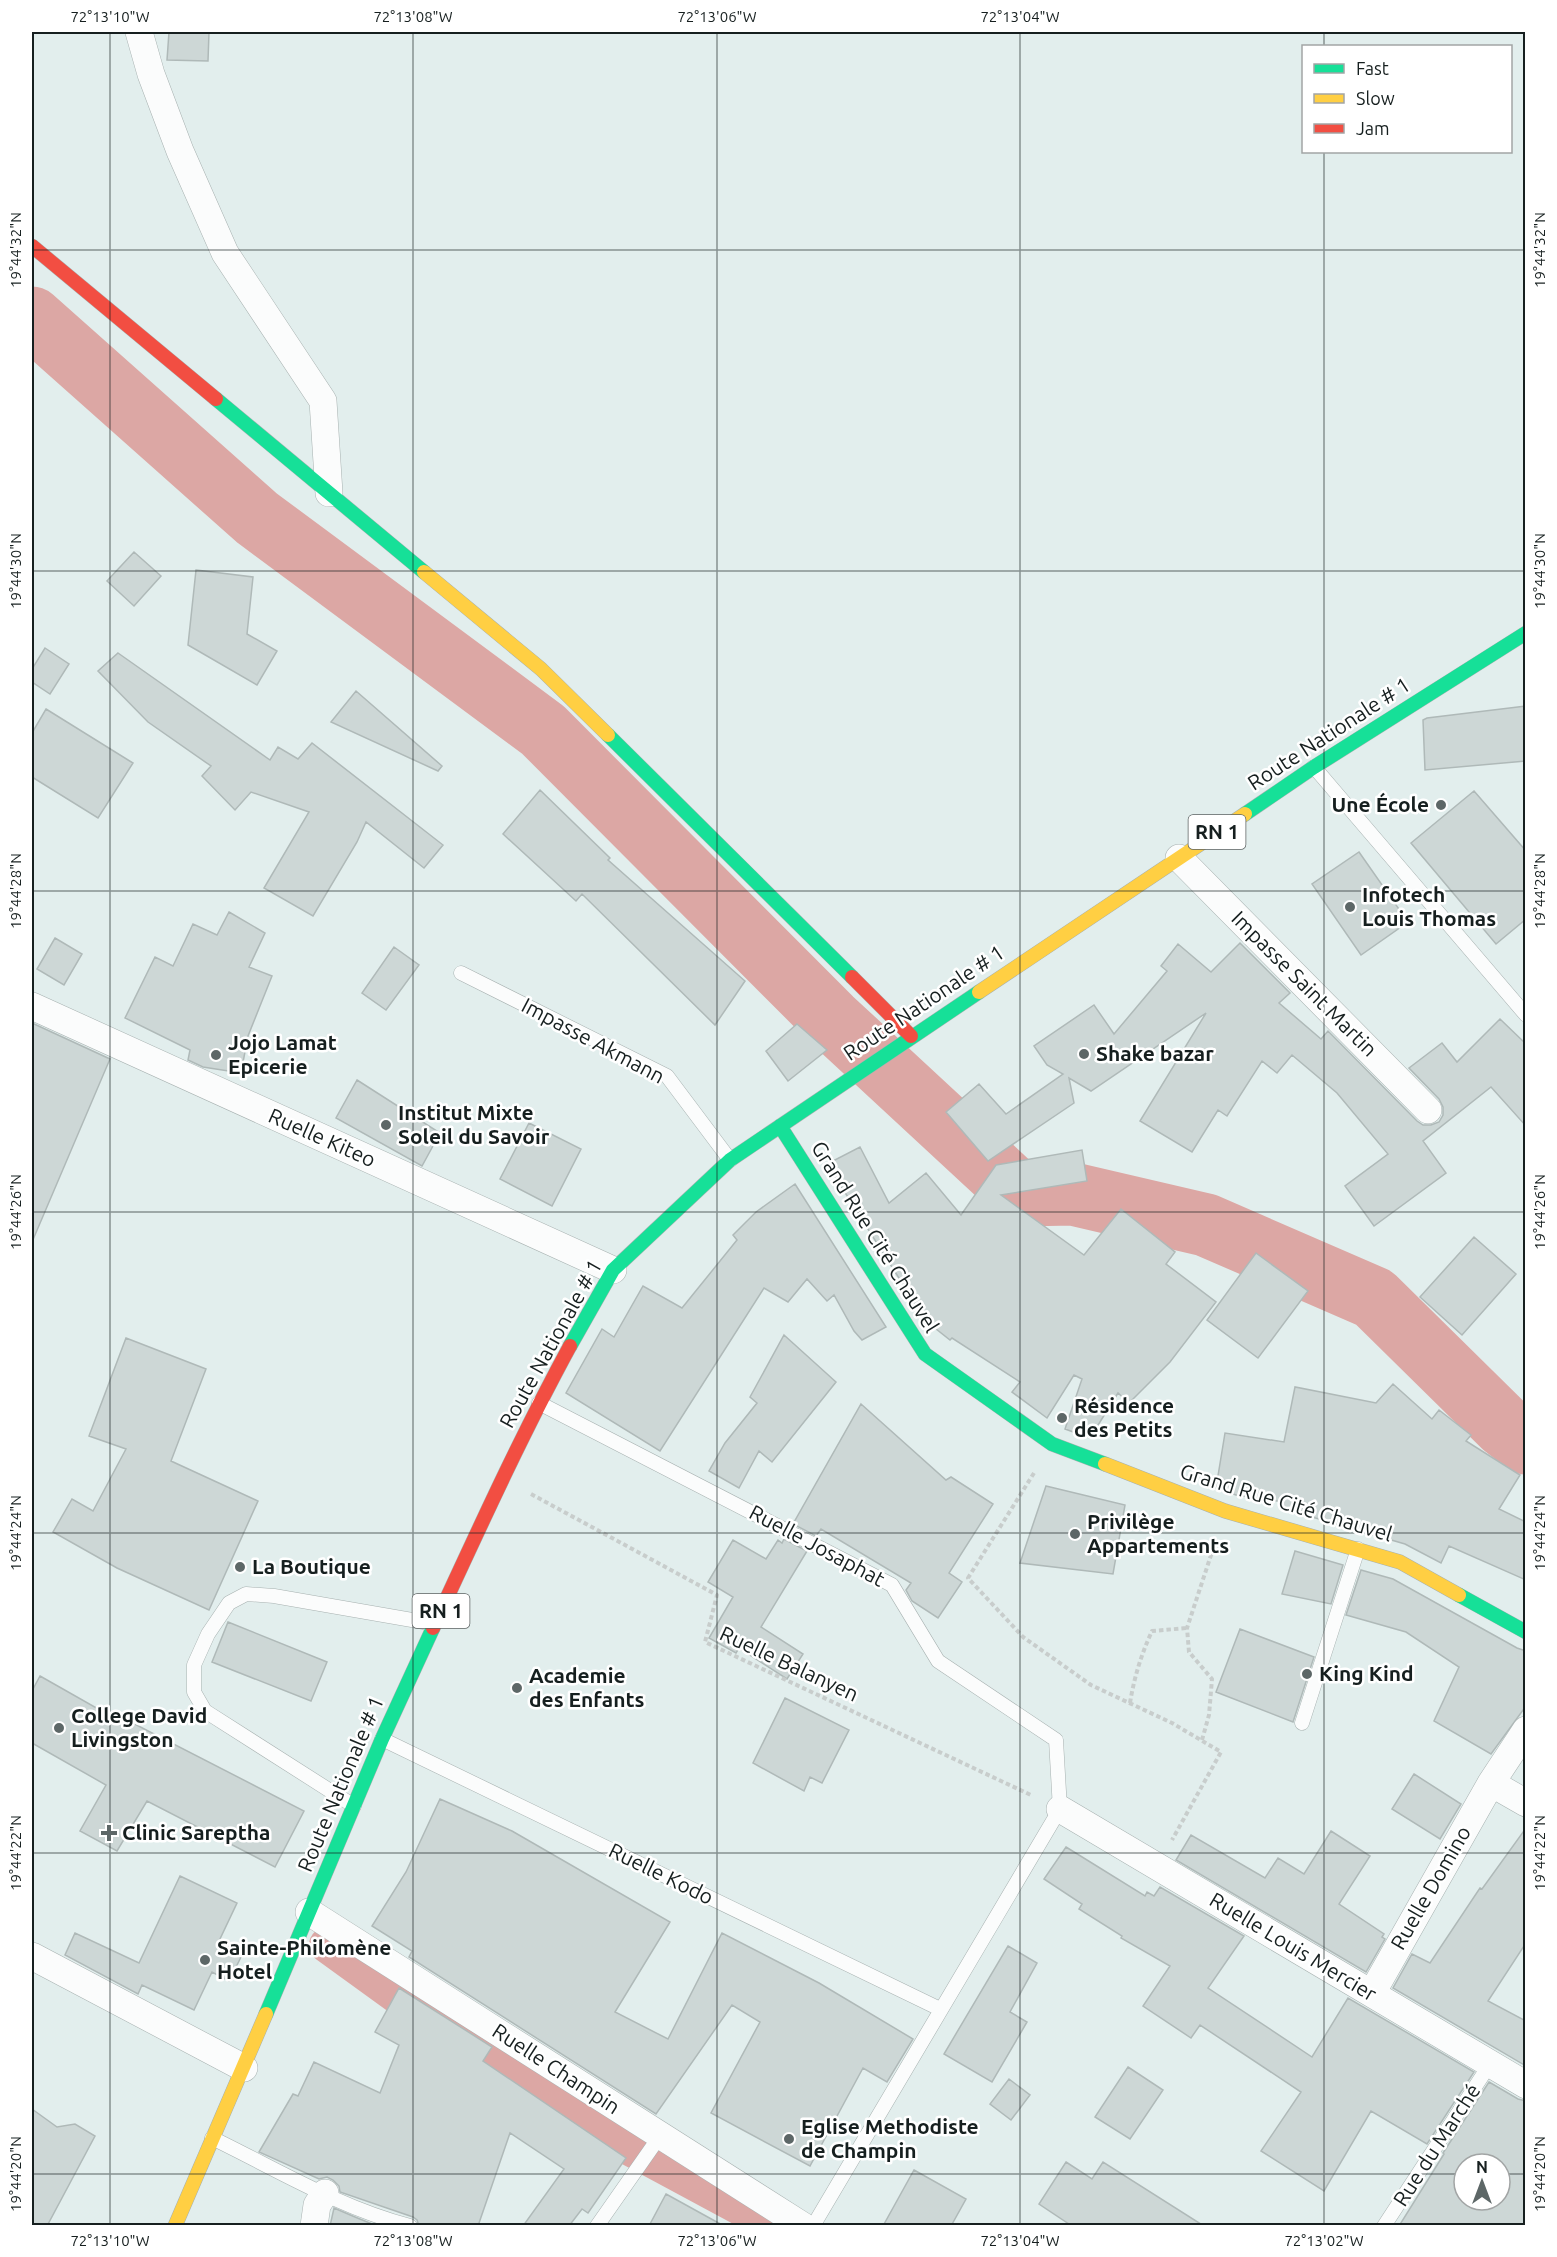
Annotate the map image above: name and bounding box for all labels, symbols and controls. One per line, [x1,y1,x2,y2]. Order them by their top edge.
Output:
text: 72°13'10"W [70,8,150,25]
text: 72°13'08"W [373,8,453,25]
text: 72°13'06"W [677,8,757,25]
text: 72°13'04"W [980,8,1060,25]
legend [1302,45,1512,153]
text: Fast [1356,58,1389,78]
text: Slow [1356,88,1395,108]
text: Jam [1356,118,1390,138]
text: 19°44'32"N [7,212,24,288]
text: 19°44'32"N [1531,212,1548,288]
text: 19°44'30"N [7,533,24,609]
text: 19°44'30"N [1531,533,1548,609]
street label: Route Nationale # 1 [1243,672,1414,795]
place label: Une École [1332,792,1429,816]
marker: Une École [1434,798,1448,812]
road number: RN 1 [1188,815,1246,849]
text: 19°44'28"N [7,853,24,929]
text: 19°44'28"N [1531,853,1548,929]
place label: Infotech Louis Thomas [1362,882,1496,930]
marker: Infotech Louis Thomas [1343,900,1357,914]
street label: Impasse Saint Martin [1227,906,1382,1061]
street label: Route Nationale # 1 [839,940,1008,1065]
street label: Impasse Akmann [518,992,669,1088]
place label: Jojo Lamat Epicerie [228,1030,337,1078]
place label: Shake bazar [1096,1041,1214,1065]
marker: Shake bazar [1077,1047,1091,1061]
marker: Jojo Lamat Epicerie [209,1048,223,1062]
place label: Institut Mixte Soleil du Savoir [398,1100,550,1148]
street label: Ruelle Kiteo [265,1103,380,1171]
marker: Institut Mixte Soleil du Savoir [379,1118,393,1132]
street label: Grand Rue Cité Chauvel [807,1137,945,1336]
text: 19°44'26"N [7,1174,24,1250]
text: 19°44'26"N [1531,1174,1548,1250]
street label: Route Nationale # 1 [494,1255,606,1432]
place label: Résidence des Petits [1074,1393,1174,1441]
marker: Résidence des Petits [1055,1411,1069,1425]
street label: Grand Rue Cité Chauvel [1177,1458,1395,1546]
text: 19°44'24"N [7,1495,24,1571]
text: 19°44'24"N [1531,1495,1548,1571]
street label: Ruelle Josaphat [746,1499,889,1591]
place label: Privilège Appartements [1087,1509,1229,1557]
marker: Privilège Appartements [1068,1527,1082,1541]
place label: La Boutique [252,1554,371,1578]
marker: La Boutique [233,1560,247,1574]
road number: RN 1 [412,1594,470,1628]
street label: Ruelle Balanyen [716,1621,862,1706]
place label: King Kind [1319,1661,1414,1685]
place label: Academie des Enfants [529,1663,645,1711]
marker: King Kind [1300,1667,1314,1681]
marker: Academie des Enfants [510,1681,524,1695]
street label: Route Nationale # 1 [292,1692,388,1875]
place label: College David Livingston [71,1703,207,1751]
marker: College David Livingston [52,1721,66,1735]
text: 19°44'22"N [7,1815,24,1891]
text: 19°44'22"N [1531,1815,1548,1891]
place label: Clinic Sareptha [122,1820,270,1844]
street label: Ruelle Domino [1385,1821,1475,1954]
marker: Clinic Sareptha [100,1824,118,1842]
street label: Ruelle Kodo [605,1837,718,1909]
street label: Ruelle Louis Mercier [1206,1887,1381,2005]
place label: Sainte-Philomène Hotel [217,1935,391,1983]
marker: Sainte-Philomène Hotel [198,1953,212,1967]
street label: Ruelle Champin [488,2018,625,2118]
street label: Rue du Marché [1388,2079,1485,2210]
place label: Eglise Methodiste de Champin [801,2114,979,2162]
marker: Eglise Methodiste de Champin [782,2132,796,2146]
text: 19°44'20"N [7,2136,24,2212]
text: 19°44'20"N [1531,2136,1548,2212]
north arrow [1452,2152,1512,2212]
text: N [1476,2158,1488,2176]
text: 72°13'10"W [70,2232,150,2249]
text: 72°13'08"W [373,2232,453,2249]
text: 72°13'06"W [677,2232,757,2249]
text: 72°13'04"W [980,2232,1060,2249]
text: 72°13'02"W [1284,2232,1364,2249]

